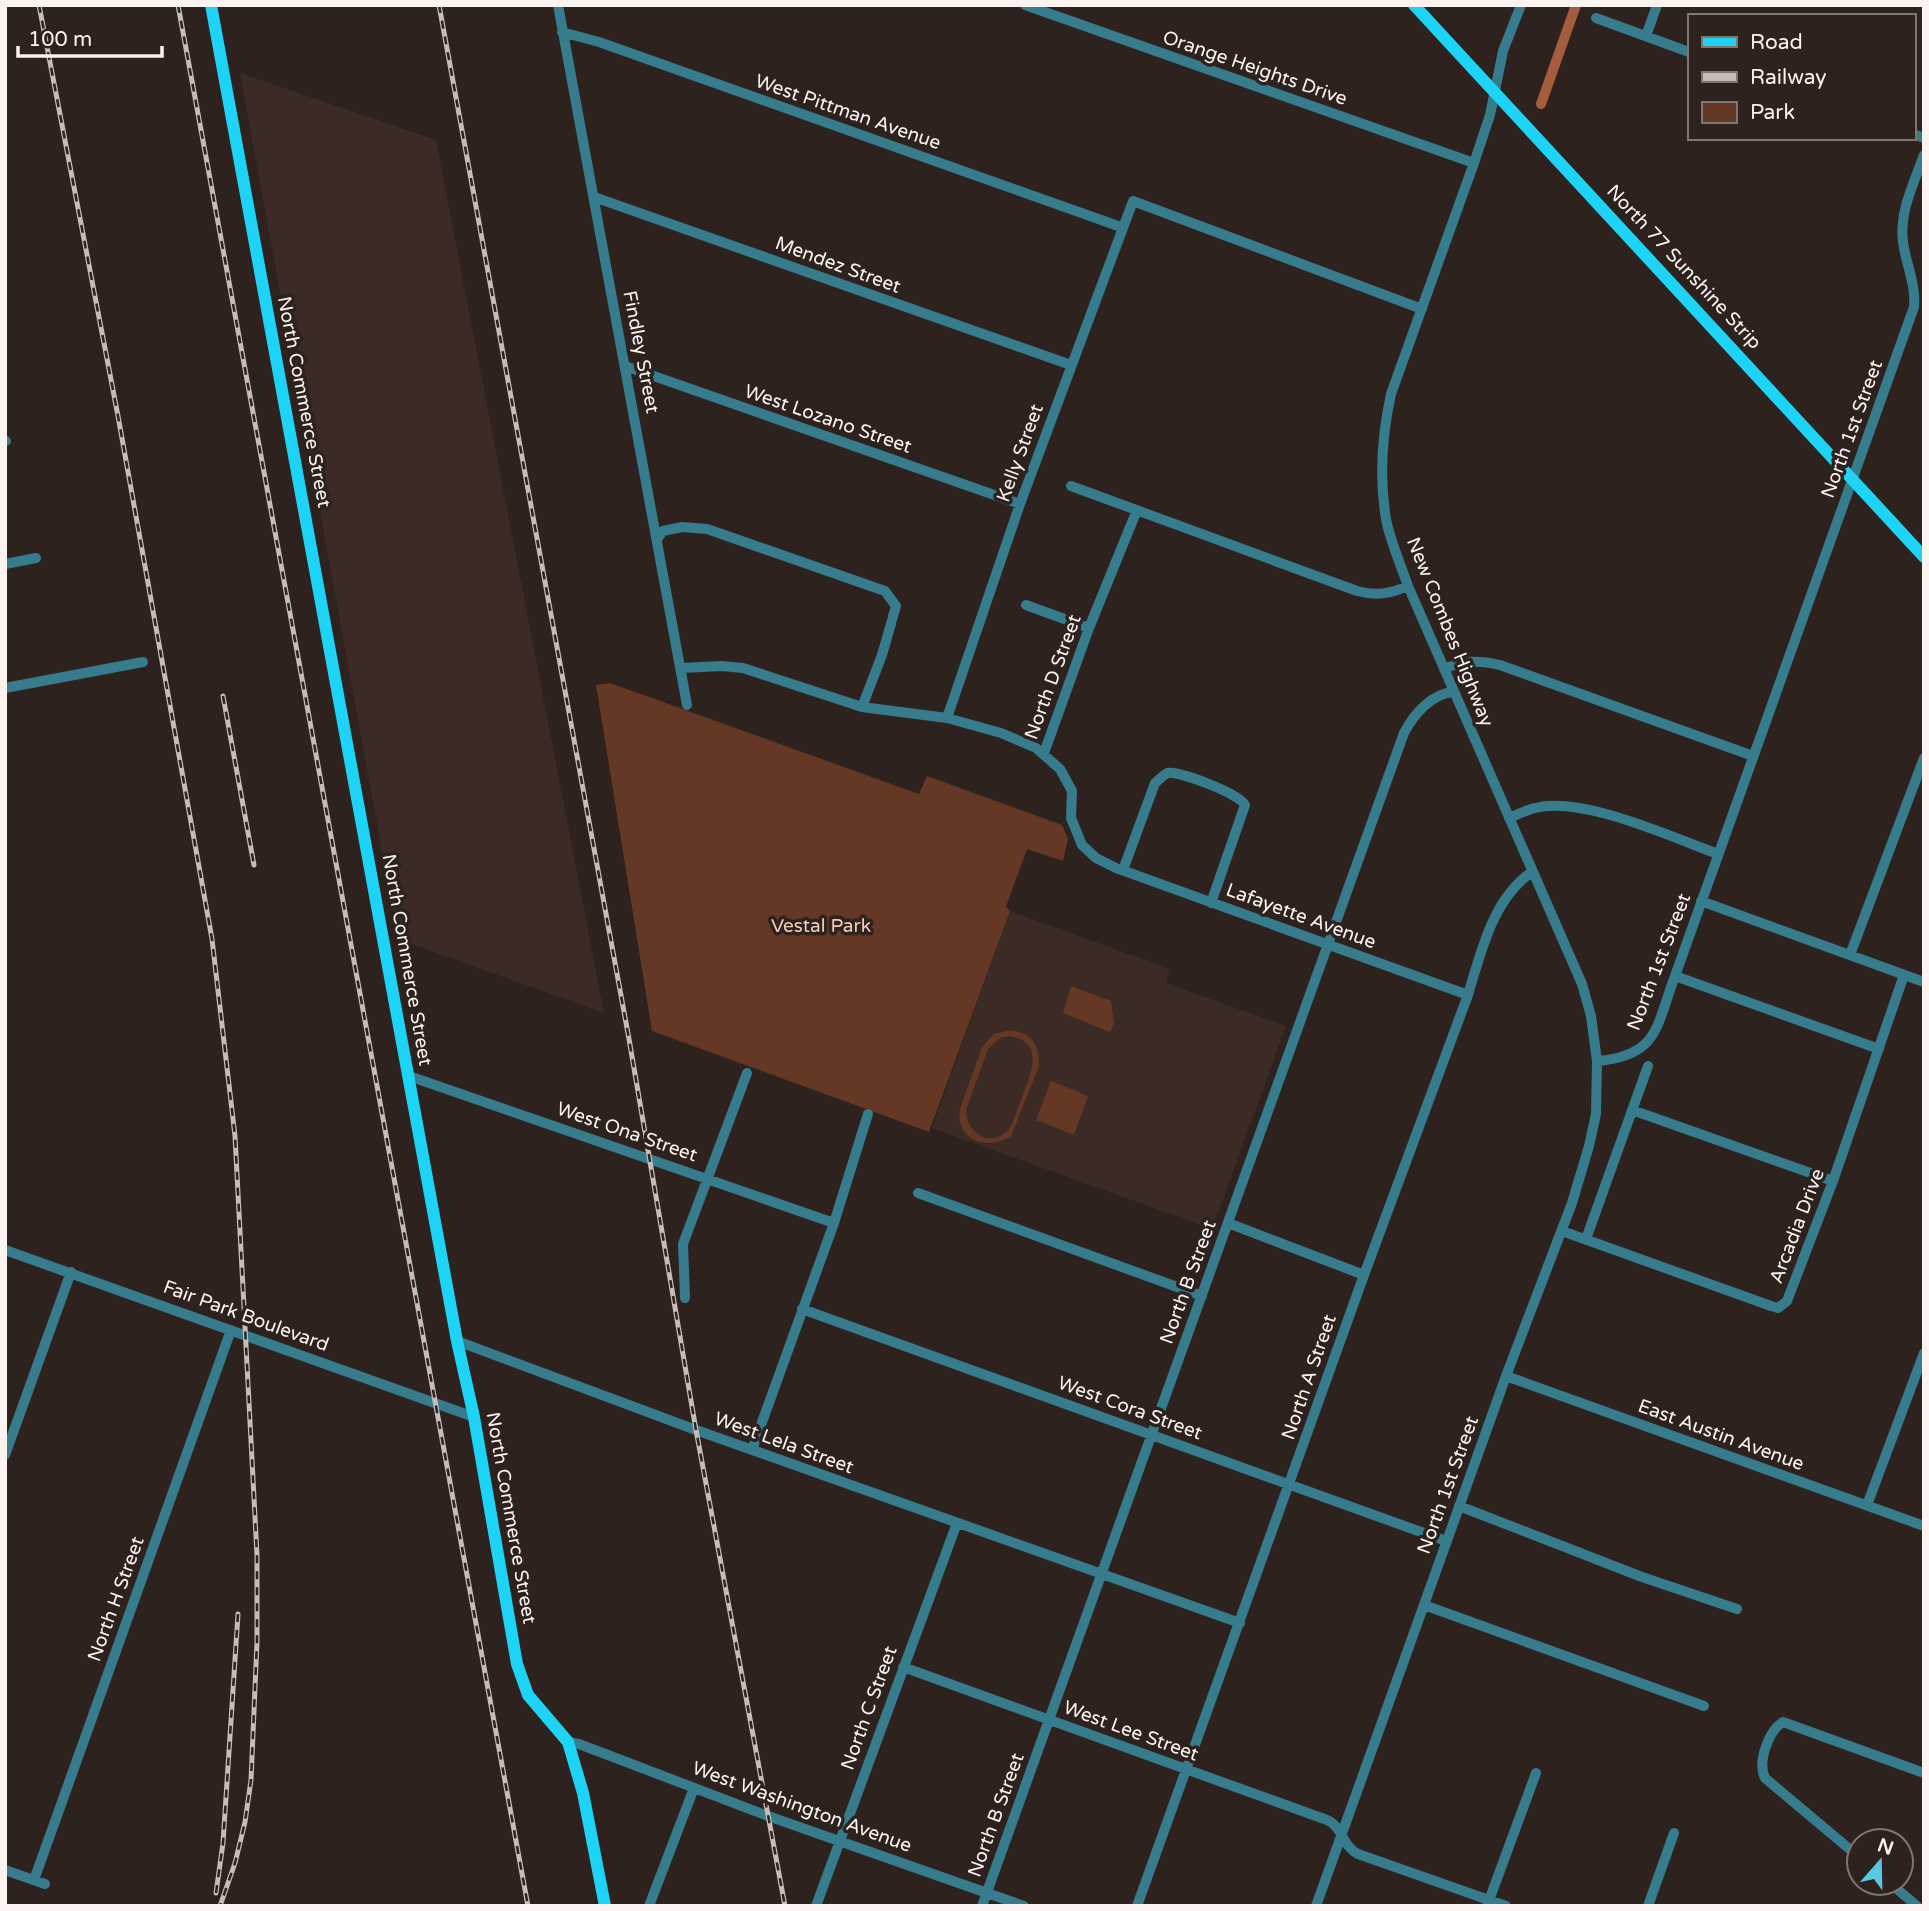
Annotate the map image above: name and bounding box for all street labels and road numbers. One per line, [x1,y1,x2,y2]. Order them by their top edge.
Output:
street label: Orange Heights Drive [1160,26,1350,110]
street label: West Pittman Avenue [752,70,944,154]
street label: North 77 Sunshine Strip [1602,180,1766,354]
street label: Mendez Street [772,232,904,298]
street label: Findley Street [618,289,664,415]
street label: North Commerce Street [273,295,335,509]
street label: North 1st Street [1817,357,1887,501]
street label: West Lozano Street [742,380,914,458]
street label: Kelly Street [992,401,1048,505]
street label: New Combes Highway [1402,534,1498,730]
street label: North D Street [1020,612,1086,742]
street label: North Commerce Street [378,852,436,1068]
street label: Lafayette Avenue [1223,879,1379,953]
street label: North 1st Street [1623,890,1695,1034]
street label: West Ona Street [554,1098,700,1166]
street label: Arcadia Drive [1765,1166,1829,1286]
street label: North B Street [1155,1217,1221,1347]
street label: Fair Park Boulevard [160,1276,332,1356]
street label: North A Street [1277,1311,1341,1443]
street label: West Cora Street [1055,1372,1205,1444]
street label: East Austin Avenue [1635,1395,1807,1475]
street label: West Lela Street [711,1408,857,1478]
street label: North Commerce Street [482,1410,540,1626]
street label: North 1st Street [1413,1413,1483,1557]
street label: North H Street [83,1534,149,1664]
street label: North C Street [836,1643,902,1773]
street label: West Lee Street [1060,1696,1202,1766]
street label: North B Street [963,1750,1029,1880]
street label: West Washington Avenue [689,1757,915,1857]

